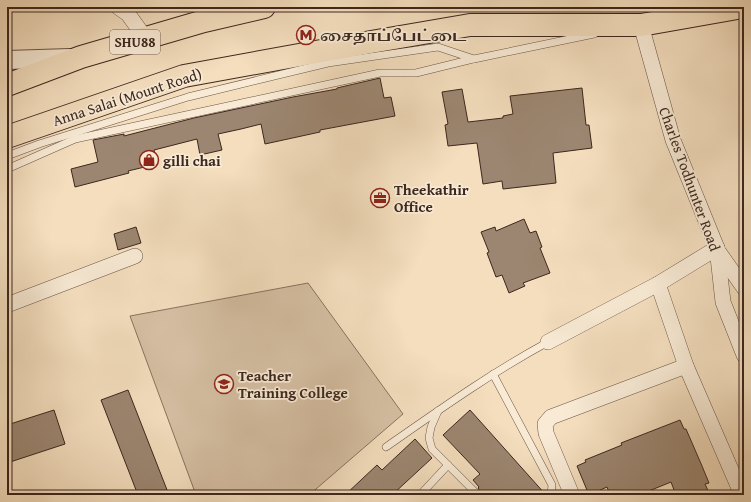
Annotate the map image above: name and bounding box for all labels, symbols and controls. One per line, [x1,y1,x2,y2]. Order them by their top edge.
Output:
metro station icon: சைதாப்பேட்டை [295,24,317,46]
place label: சைதாப்பேட்டை [320,25,467,46]
road number: SHU88 [110,30,160,54]
street label: Anna Salai (Mount Road) [50,63,204,131]
street label: Charles Todhunter Road [654,104,726,254]
shop icon: gilli chai [138,149,160,171]
place label: gilli chai [163,150,221,171]
place label: Theekathir Office [394,179,469,217]
office icon: Theekathir Office [369,187,391,209]
place label: Teacher Training College [238,365,348,403]
school or university icon: Teacher Training College [213,373,235,395]

